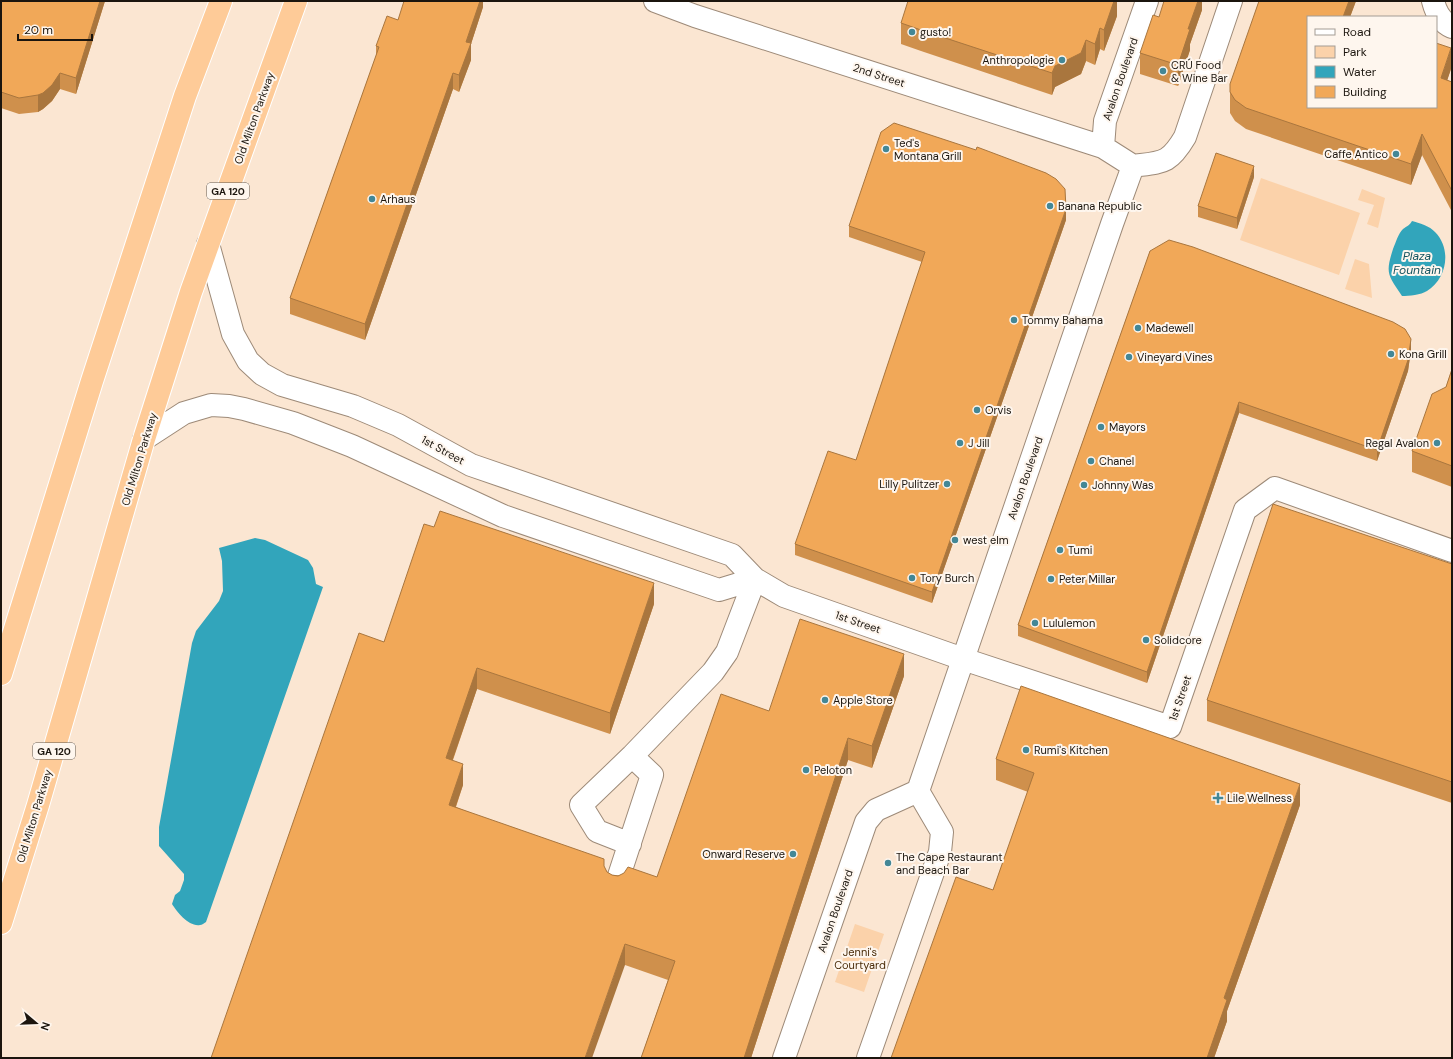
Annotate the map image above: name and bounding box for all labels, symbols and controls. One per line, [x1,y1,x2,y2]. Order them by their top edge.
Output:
scale bar [18,16,92,42]
legend [1307,16,1437,108]
text: 20 m [24,22,53,38]
text: Road [1343,24,1371,40]
place label: gusto! [920,25,951,39]
marker: gusto! [907,27,917,37]
street label: Avalon Boulevard [1099,36,1141,122]
text: Park [1343,44,1367,60]
place label: Anthropologie [982,53,1054,67]
marker: Anthropologie [1057,55,1067,65]
place label: CRÚ Food & Wine Bar [1171,58,1227,85]
street label: 2nd Street [851,60,907,90]
text: Water [1343,64,1377,80]
marker: CRÚ Food & Wine Bar [1158,66,1168,76]
street label: Old Milton Parkway [231,70,277,166]
text: Building [1343,84,1387,100]
place label: Ted's Montana Grill [894,136,962,163]
marker: Ted's Montana Grill [881,144,891,154]
place label: Caffe Antico [1324,147,1388,161]
marker: Caffe Antico [1391,149,1401,159]
road number: GA 120 [207,183,249,199]
place label: Arhaus [380,192,416,206]
marker: Arhaus [367,194,377,204]
place label: Banana Republic [1058,199,1142,213]
marker: Banana Republic [1045,201,1055,211]
water label: Plaza Fountain [1393,248,1441,278]
place label: Tommy Bahama [1022,313,1103,327]
marker: Tommy Bahama [1009,315,1019,325]
place label: Madewell [1146,321,1194,335]
marker: Madewell [1133,323,1143,333]
place label: Kona Grill [1399,347,1447,361]
marker: Kona Grill [1386,349,1396,359]
place label: Vineyard Vines [1137,350,1213,364]
marker: Vineyard Vines [1124,352,1134,362]
place label: Orvis [985,403,1012,417]
marker: Orvis [972,405,982,415]
street label: Old Milton Parkway [118,411,160,507]
place label: Mayors [1109,420,1146,434]
marker: Mayors [1096,422,1106,432]
street label: 1st Street [419,432,467,468]
street label: Avalon Boulevard [1004,435,1046,521]
place label: J Jill [968,436,990,450]
place label: Regal Avalon [1366,436,1429,450]
marker: J Jill [955,438,965,448]
marker: Regal Avalon [1432,438,1442,448]
place label: Chanel [1099,454,1134,468]
marker: Chanel [1086,456,1096,466]
place label: Lilly Pulitzer [879,477,939,491]
place label: Johnny Was [1092,478,1153,492]
marker: Lilly Pulitzer [942,479,952,489]
marker: Johnny Was [1079,480,1089,490]
place label: west elm [963,533,1009,547]
marker: west elm [950,535,960,545]
place label: Tumi [1068,543,1092,557]
marker: Tumi [1055,545,1065,555]
place label: Tory Burch [920,571,974,585]
place label: Peter Millar [1059,572,1115,586]
marker: Tory Burch [907,573,917,583]
marker: Peter Millar [1046,574,1056,584]
street label: 1st Street [833,608,883,636]
place label: Lululemon [1043,616,1095,630]
marker: Lululemon [1030,618,1040,628]
place label: Solidcore [1154,633,1202,647]
marker: Solidcore [1141,635,1151,645]
street label: 1st Street [1166,673,1194,723]
place label: Apple Store [833,693,893,707]
marker: Apple Store [820,695,830,705]
road number: GA 120 [33,743,75,759]
place label: Rumi's Kitchen [1034,743,1108,757]
marker: Rumi's Kitchen [1021,745,1031,755]
place label: Peloton [814,763,852,777]
marker: Peloton [801,765,811,775]
street label: Old Milton Parkway [13,768,55,864]
place label: Lile Wellness [1227,791,1292,805]
marker: Lile Wellness [1212,792,1224,804]
place label: Onward Reserve [702,847,785,861]
marker: Onward Reserve [788,849,798,859]
place label: The Cape Restaurant and Beach Bar [896,850,1003,877]
marker: The Cape Restaurant and Beach Bar [883,858,893,868]
street label: Avalon Boulevard [814,868,856,954]
park label: Jenni's Courtyard [834,945,886,972]
north arrow [16,1003,56,1043]
text: N [38,1020,53,1032]

